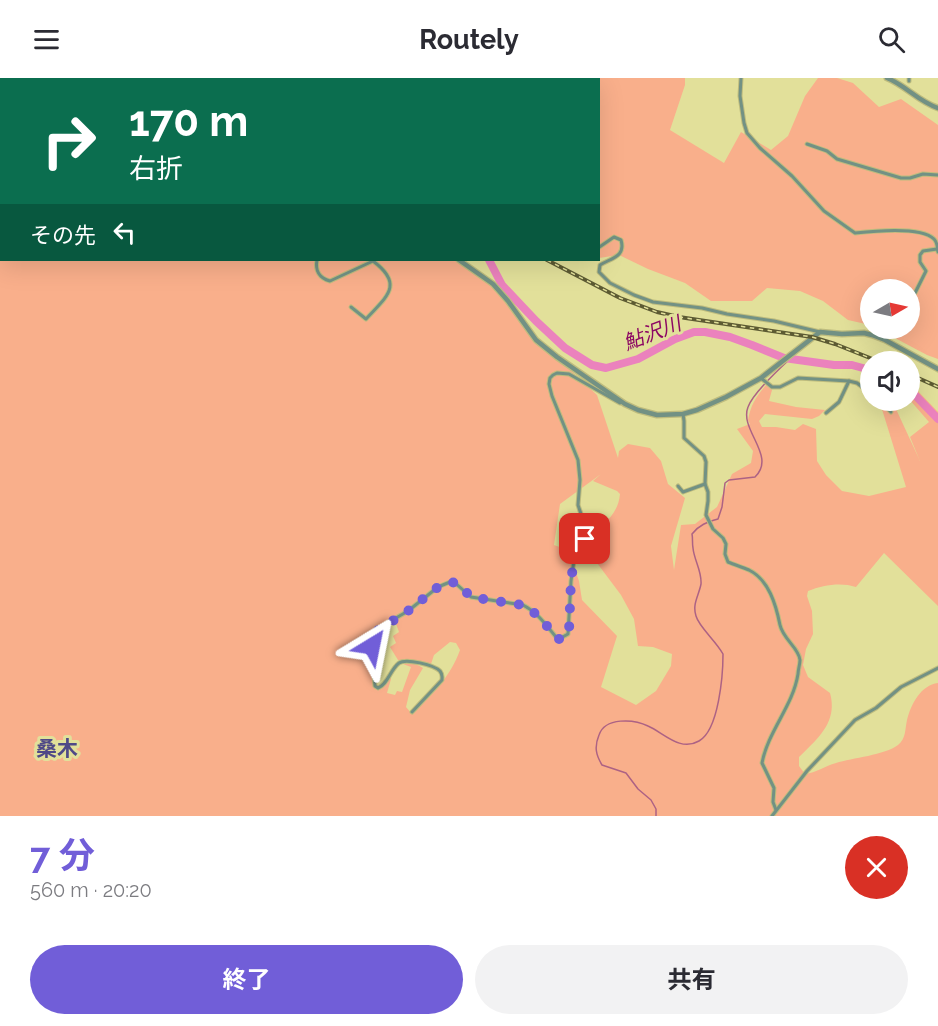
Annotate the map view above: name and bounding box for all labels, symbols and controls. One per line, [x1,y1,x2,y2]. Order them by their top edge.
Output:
icon: menu [30,23,63,56]
icon: search [875,23,908,56]
text: Routely [419,24,519,55]
text: 170 m [129,97,248,146]
icon: right [30,102,108,180]
text: 右折 [129,153,183,184]
icon: left [108,216,141,249]
text: その先 [30,222,96,248]
north arrow [860,279,920,339]
map controls [860,279,920,411]
water label: 鮎沢川 [620,310,686,355]
button: sound [860,351,920,411]
pin [559,513,610,564]
icon: arrive [568,522,601,555]
position arrow [340,614,404,678]
district label: 桑木 [36,736,78,761]
text: 7 分 [30,834,95,876]
button: close [845,836,908,899]
text: 560 m · 20:20 [30,878,152,902]
button: 終了 [30,945,463,1014]
button: 共有 [475,945,908,1014]

